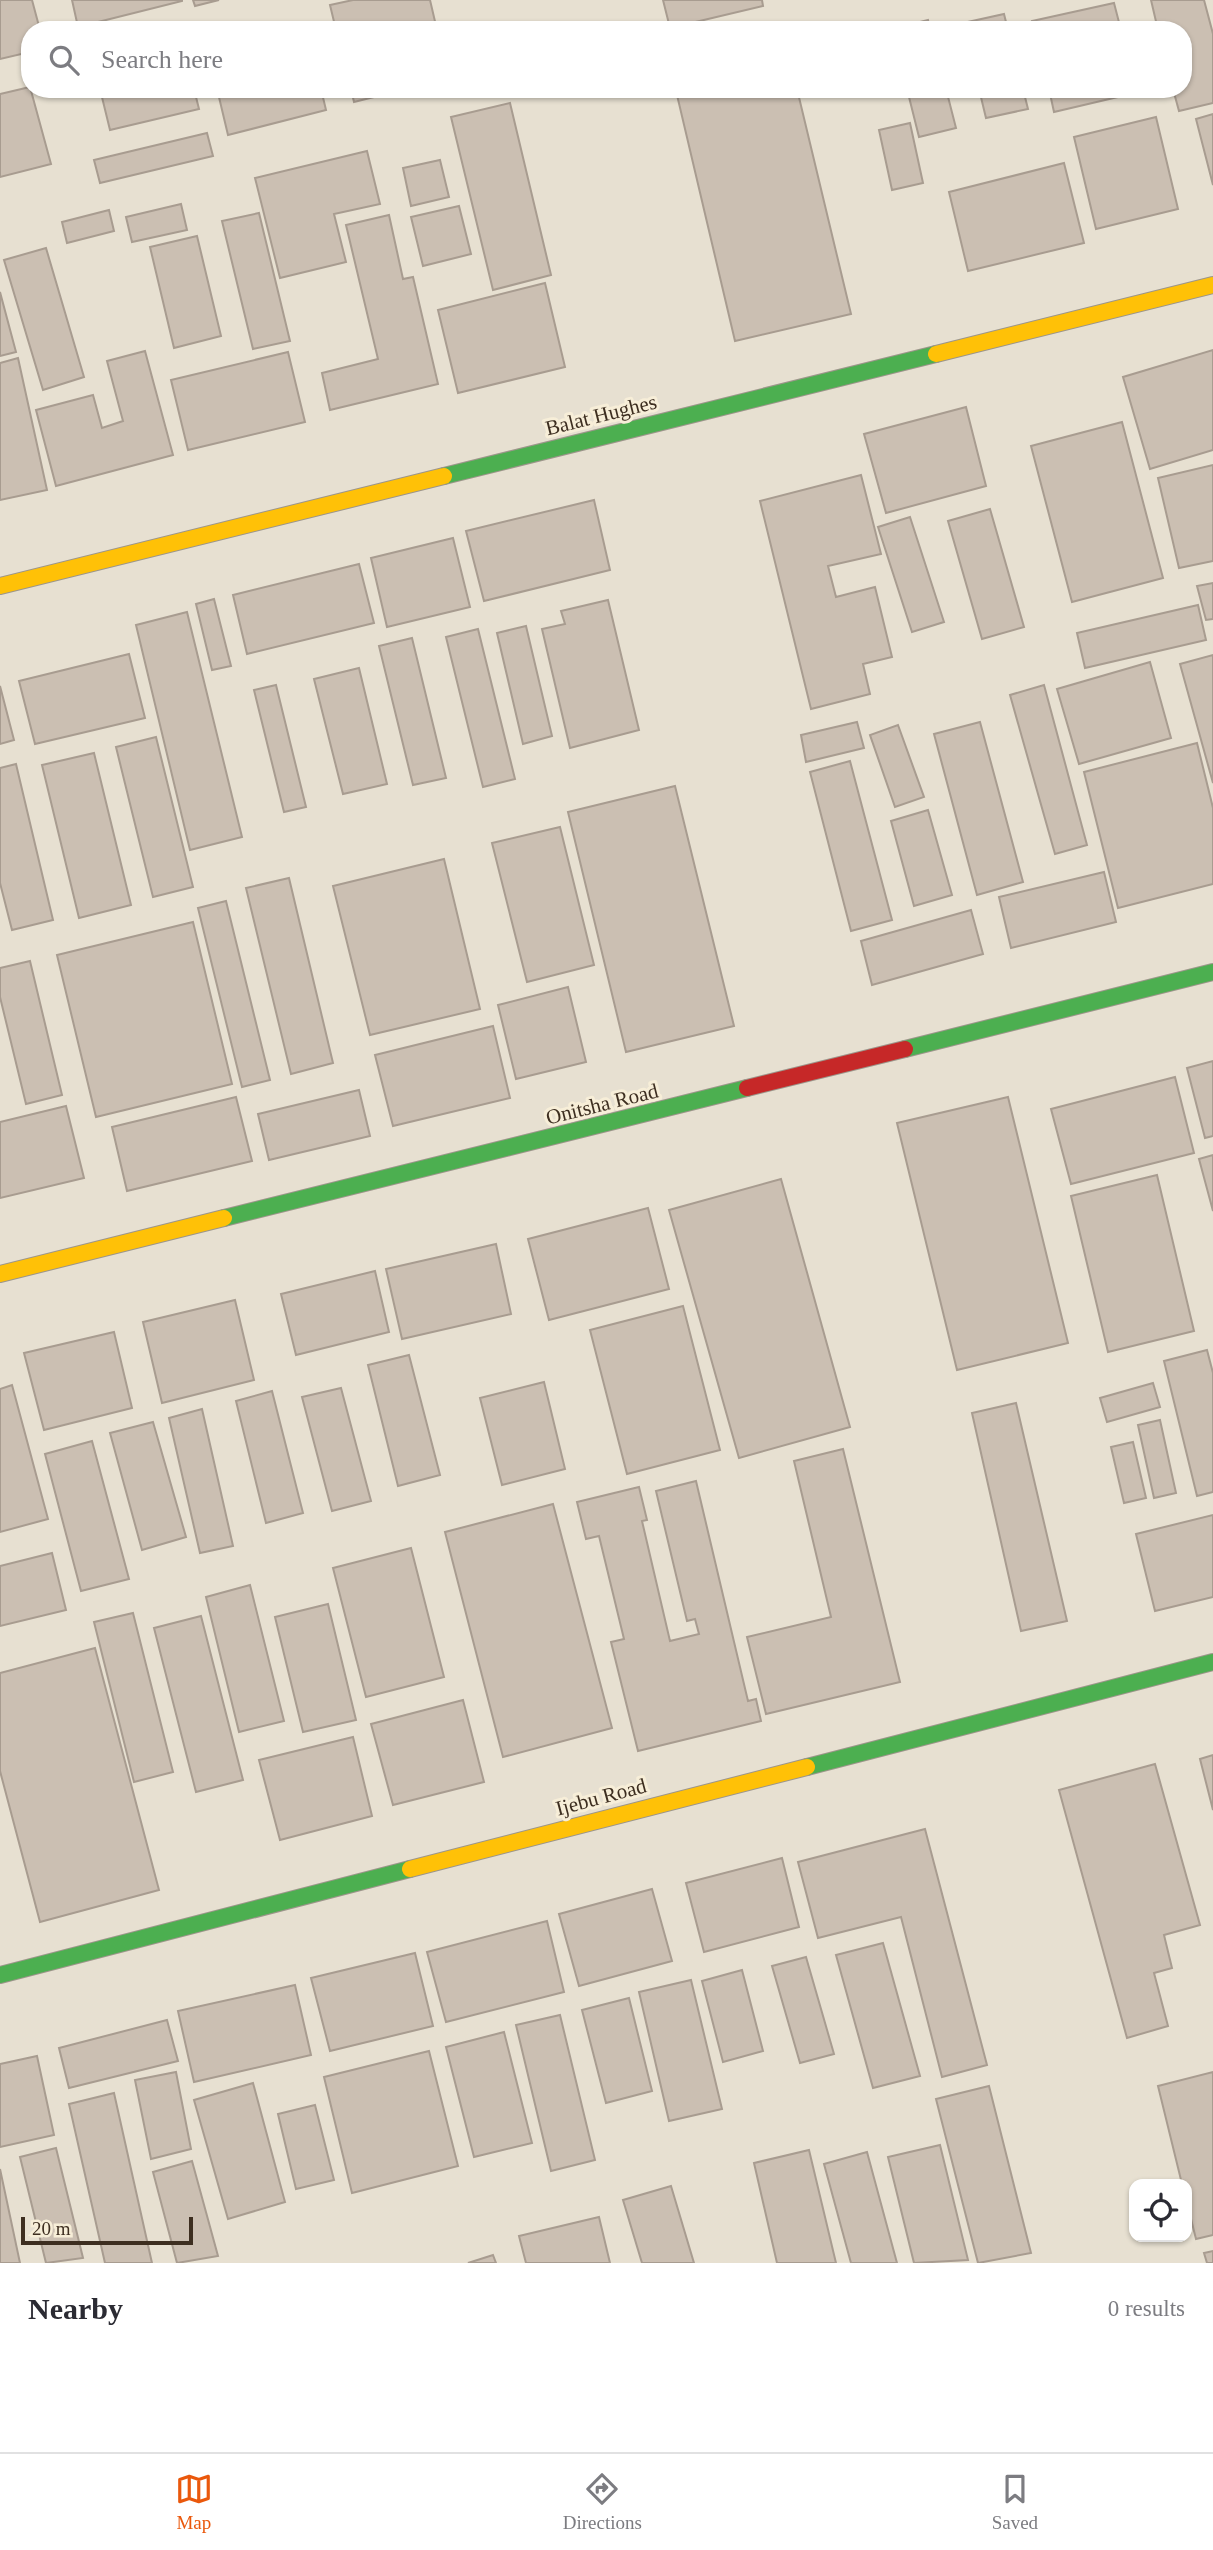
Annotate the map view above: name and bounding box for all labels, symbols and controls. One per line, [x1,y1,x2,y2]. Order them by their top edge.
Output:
search box [21,21,1192,98]
icon: search [45,41,83,79]
text: Search here [101,45,223,74]
street label: Balat Hughes [543,390,659,440]
street label: Onitsha Road [543,1078,661,1130]
street label: Ijebu Road [553,1773,649,1821]
map controls [1129,2179,1192,2242]
button: locate [1129,2179,1192,2242]
scale bar [21,2214,192,2246]
text: 20 m [32,2218,71,2239]
text: Nearby [28,2292,123,2325]
text: 0 results [1108,2296,1185,2321]
tab: Map [175,2470,213,2534]
tab: Directions [563,2470,642,2534]
tab: Saved [992,2470,1038,2534]

